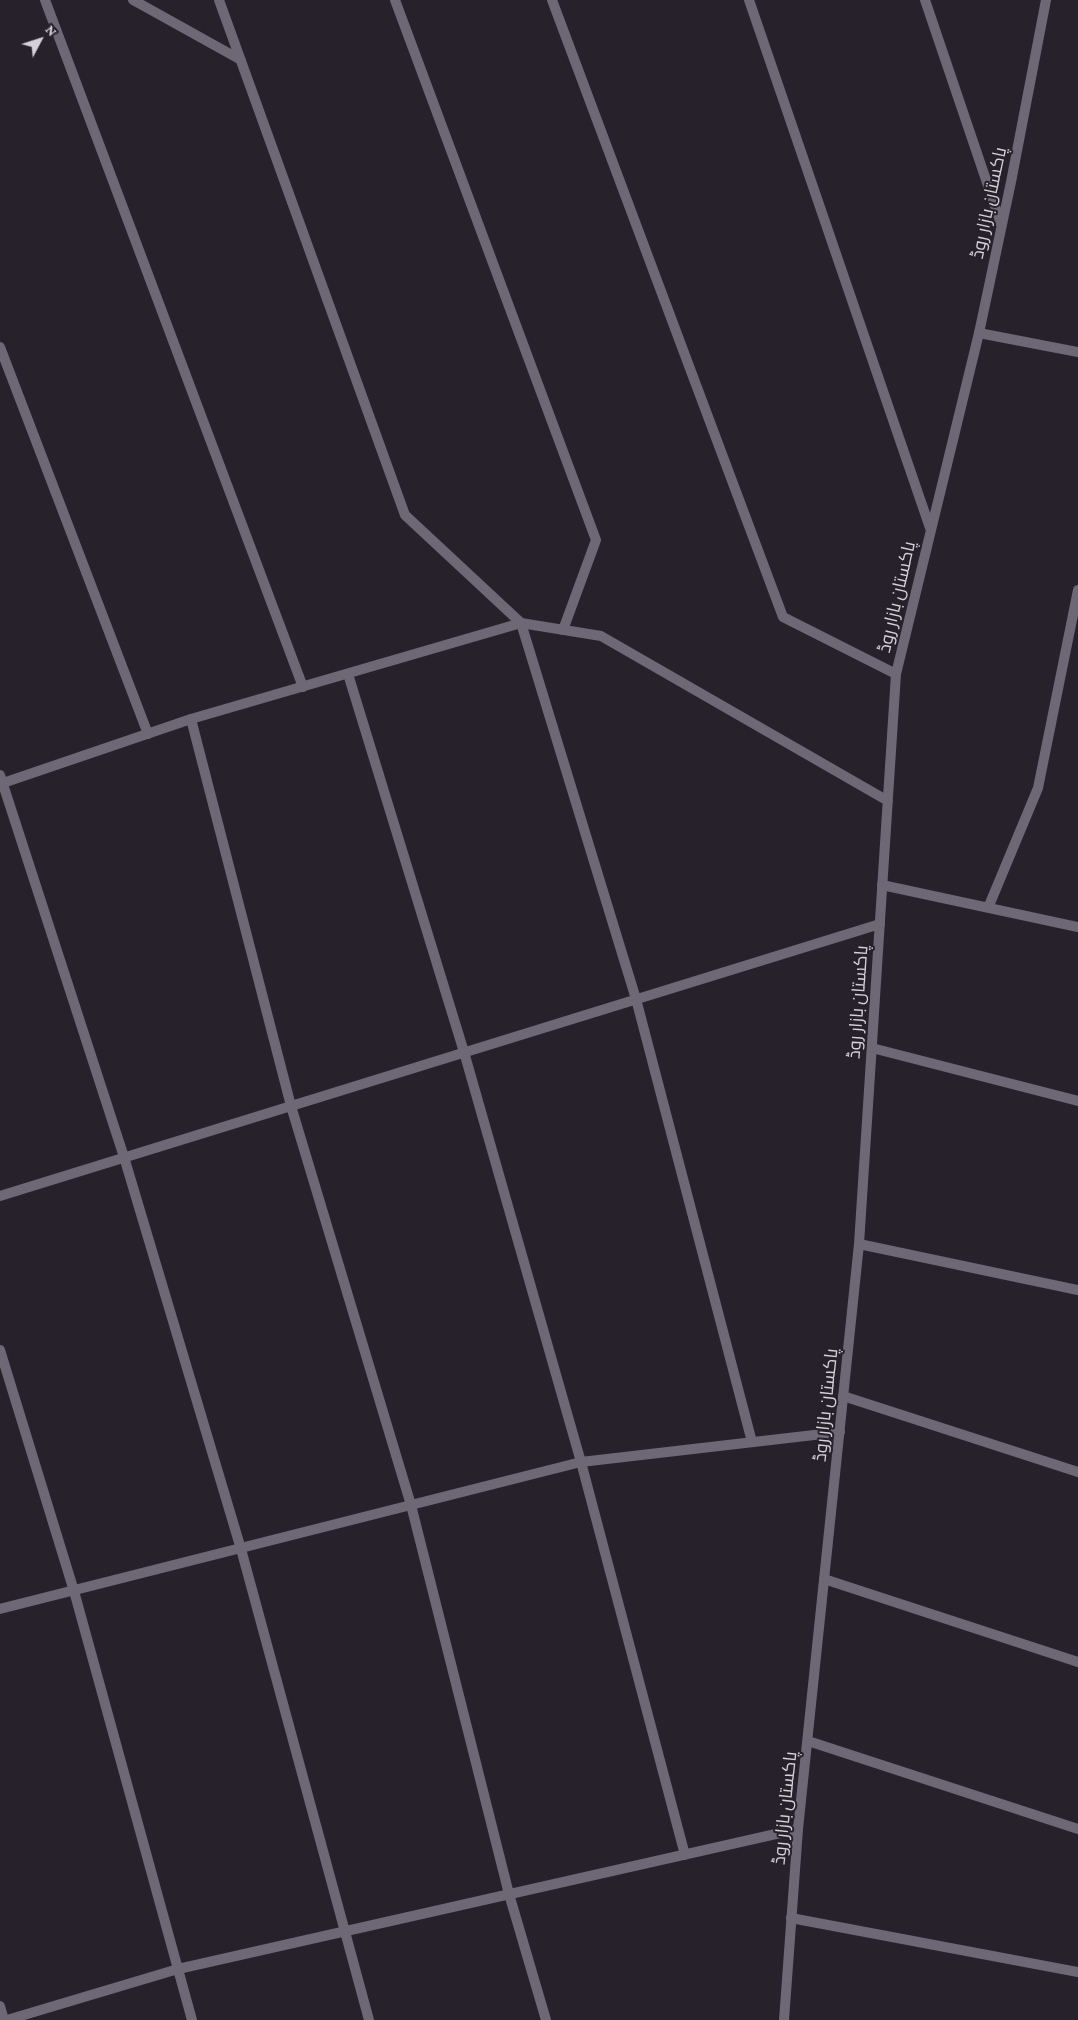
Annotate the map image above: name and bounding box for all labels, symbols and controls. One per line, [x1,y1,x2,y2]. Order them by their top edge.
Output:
north arrow [15,15,65,65]
text: N [42,22,61,39]
street label: پاکستان بازار روڈ [967,145,1011,261]
street label: پاکستان بازار روڈ [874,539,920,655]
street label: پاکستان بازار روڈ [843,944,873,1060]
street label: پاکستان بازار روڈ [809,1347,843,1463]
street label: پاکستان بازار روڈ [768,1750,802,1866]

